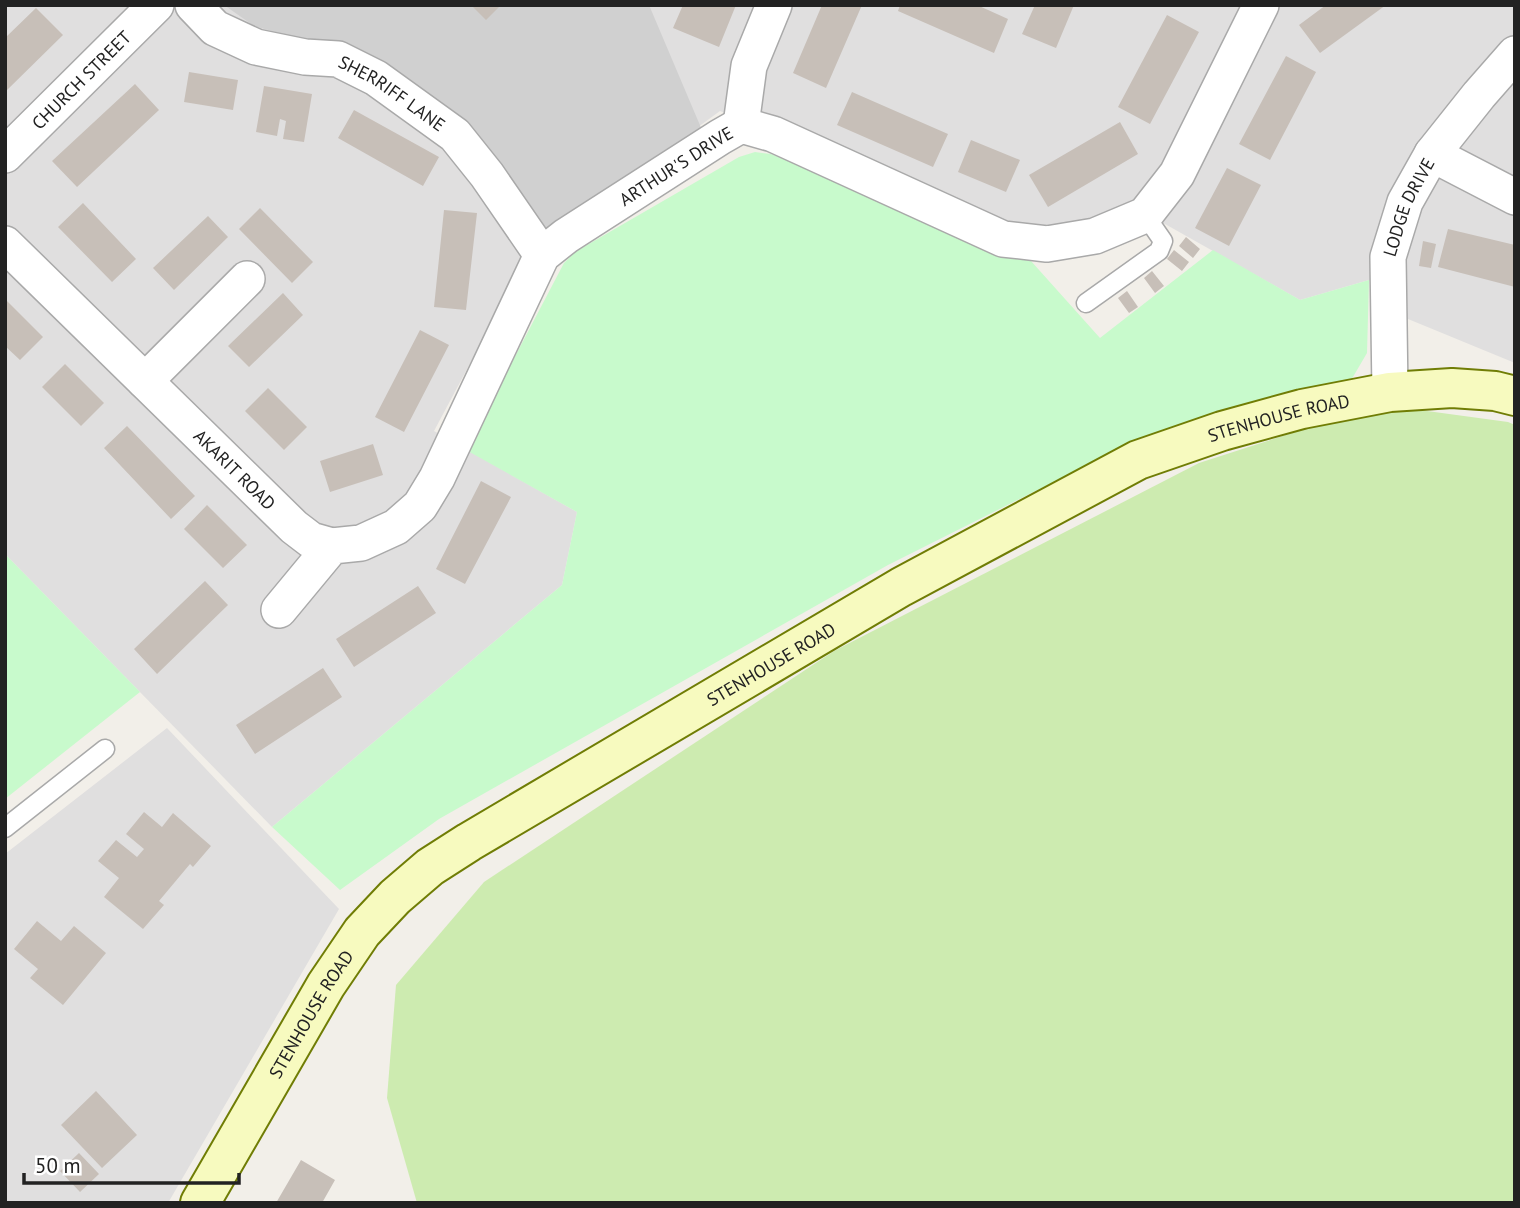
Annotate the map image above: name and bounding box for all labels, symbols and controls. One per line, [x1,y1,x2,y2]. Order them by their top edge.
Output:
street label: CHURCH STREET [26,25,135,134]
street label: SHERRIFF LANE [335,50,450,136]
street label: ARTHUR'S DRIVE [615,121,737,210]
street label: LODGE DRIVE [1377,154,1439,259]
street label: STENHOUSE ROAD [1204,389,1351,447]
street label: AKARIT ROAD [189,424,281,514]
street label: STENHOUSE ROAD [702,617,839,711]
street label: STENHOUSE ROAD [263,945,358,1082]
scale bar [24,1142,240,1186]
text: 50 m [35,1152,81,1179]

